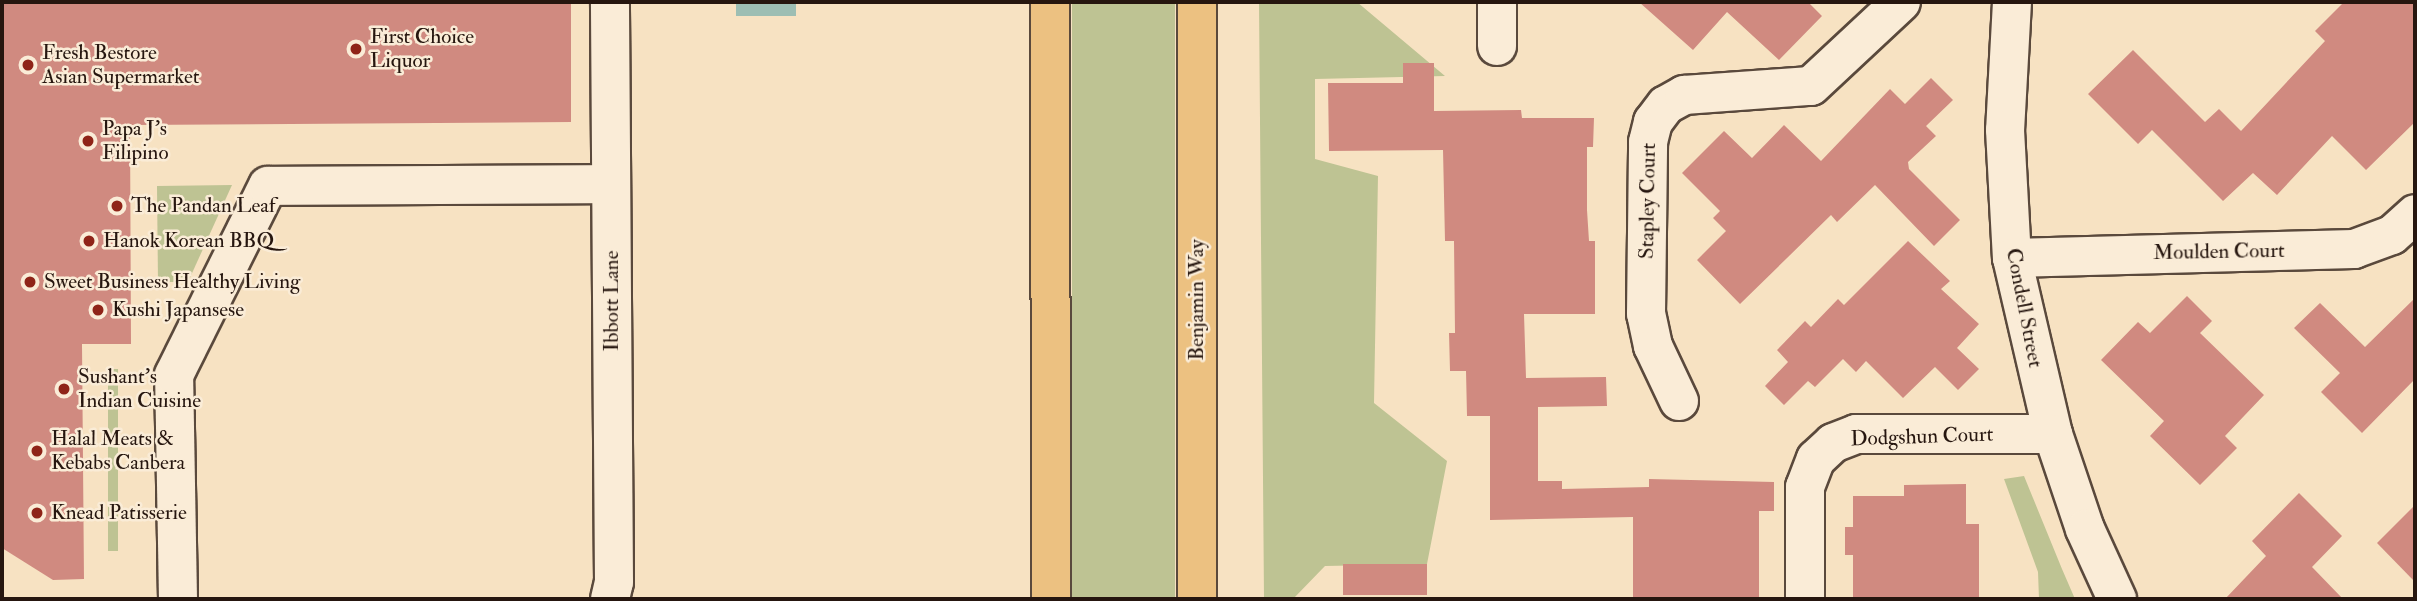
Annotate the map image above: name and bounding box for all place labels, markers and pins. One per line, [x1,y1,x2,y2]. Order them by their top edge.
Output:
place label: First Choice Liquor [370,24,474,74]
place label: Fresh Bestore Asian Supermarket [42,40,200,90]
marker: First Choice Liquor [348,41,364,57]
marker: Fresh Bestore Asian Supermarket [20,57,36,73]
place label: Papa J's Filipino [102,116,168,166]
marker: Papa J's Filipino [80,133,96,149]
place label: The Pandan Leaf [131,193,276,219]
marker: The Pandan Leaf [109,198,125,214]
place label: Hanok Korean BBQ [103,228,274,254]
marker: Hanok Korean BBQ [81,233,97,249]
place label: Sweet Business Healthy Living [44,269,300,295]
marker: Sweet Business Healthy Living [22,274,38,290]
place label: Kushi Japansese [112,297,244,323]
marker: Kushi Japansese [90,302,106,318]
place label: Sushant's Indian Cuisine [78,364,201,414]
marker: Sushant's Indian Cuisine [56,381,72,397]
place label: Halal Meats & Kebabs Canbera [51,426,185,476]
marker: Halal Meats & Kebabs Canbera [29,443,45,459]
place label: Knead Patisserie [51,500,187,526]
marker: Knead Patisserie [29,505,45,521]

